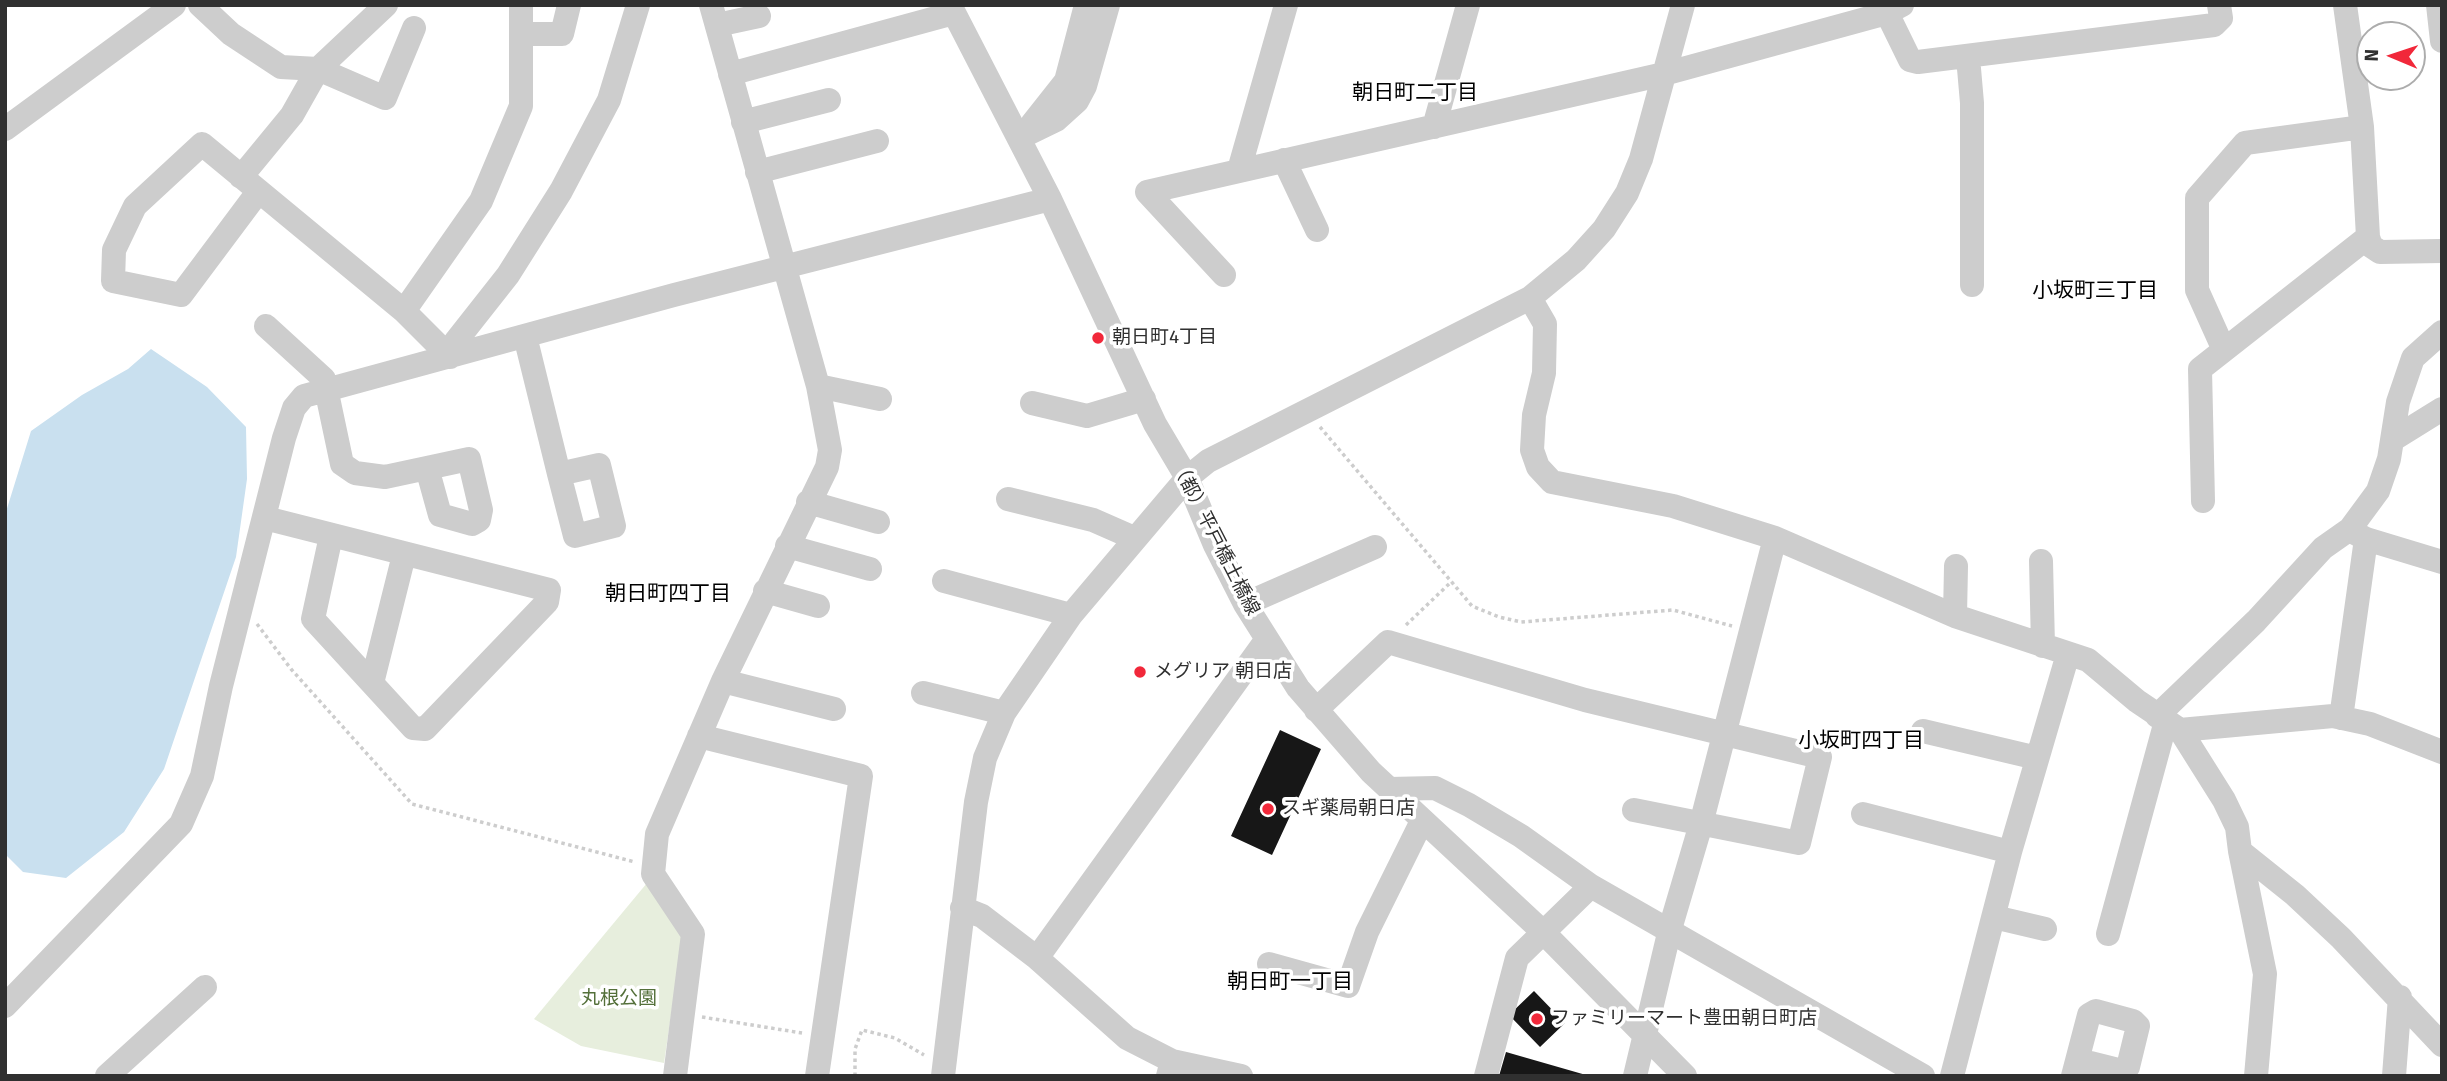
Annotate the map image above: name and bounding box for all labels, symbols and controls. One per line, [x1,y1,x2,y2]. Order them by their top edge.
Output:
north arrow [2356,21,2426,91]
text: N [2360,49,2383,62]
district label: 朝日町二丁目 [1352,80,1478,106]
district label: 小坂町三丁目 [2032,278,2158,304]
place label: 朝日町4丁目 [1112,327,1217,349]
marker: 朝日町4丁目 [1090,330,1106,346]
street label: （都）平戸橋土橋線 [1166,457,1264,619]
district label: 朝日町四丁目 [605,581,731,607]
place label: メグリア 朝日店 [1154,661,1292,683]
marker: メグリア 朝日店 [1132,664,1148,680]
district label: 小坂町四丁目 [1798,728,1924,754]
place label: スギ薬局朝日店 [1282,798,1415,820]
marker: スギ薬局朝日店 [1260,801,1276,817]
district label: 朝日町一丁目 [1227,969,1353,995]
park label: 丸根公園 [581,988,657,1010]
place label: ファミリーマート豊田朝日町店 [1551,1008,1817,1030]
marker: ファミリーマート豊田朝日町店 [1529,1011,1545,1027]

